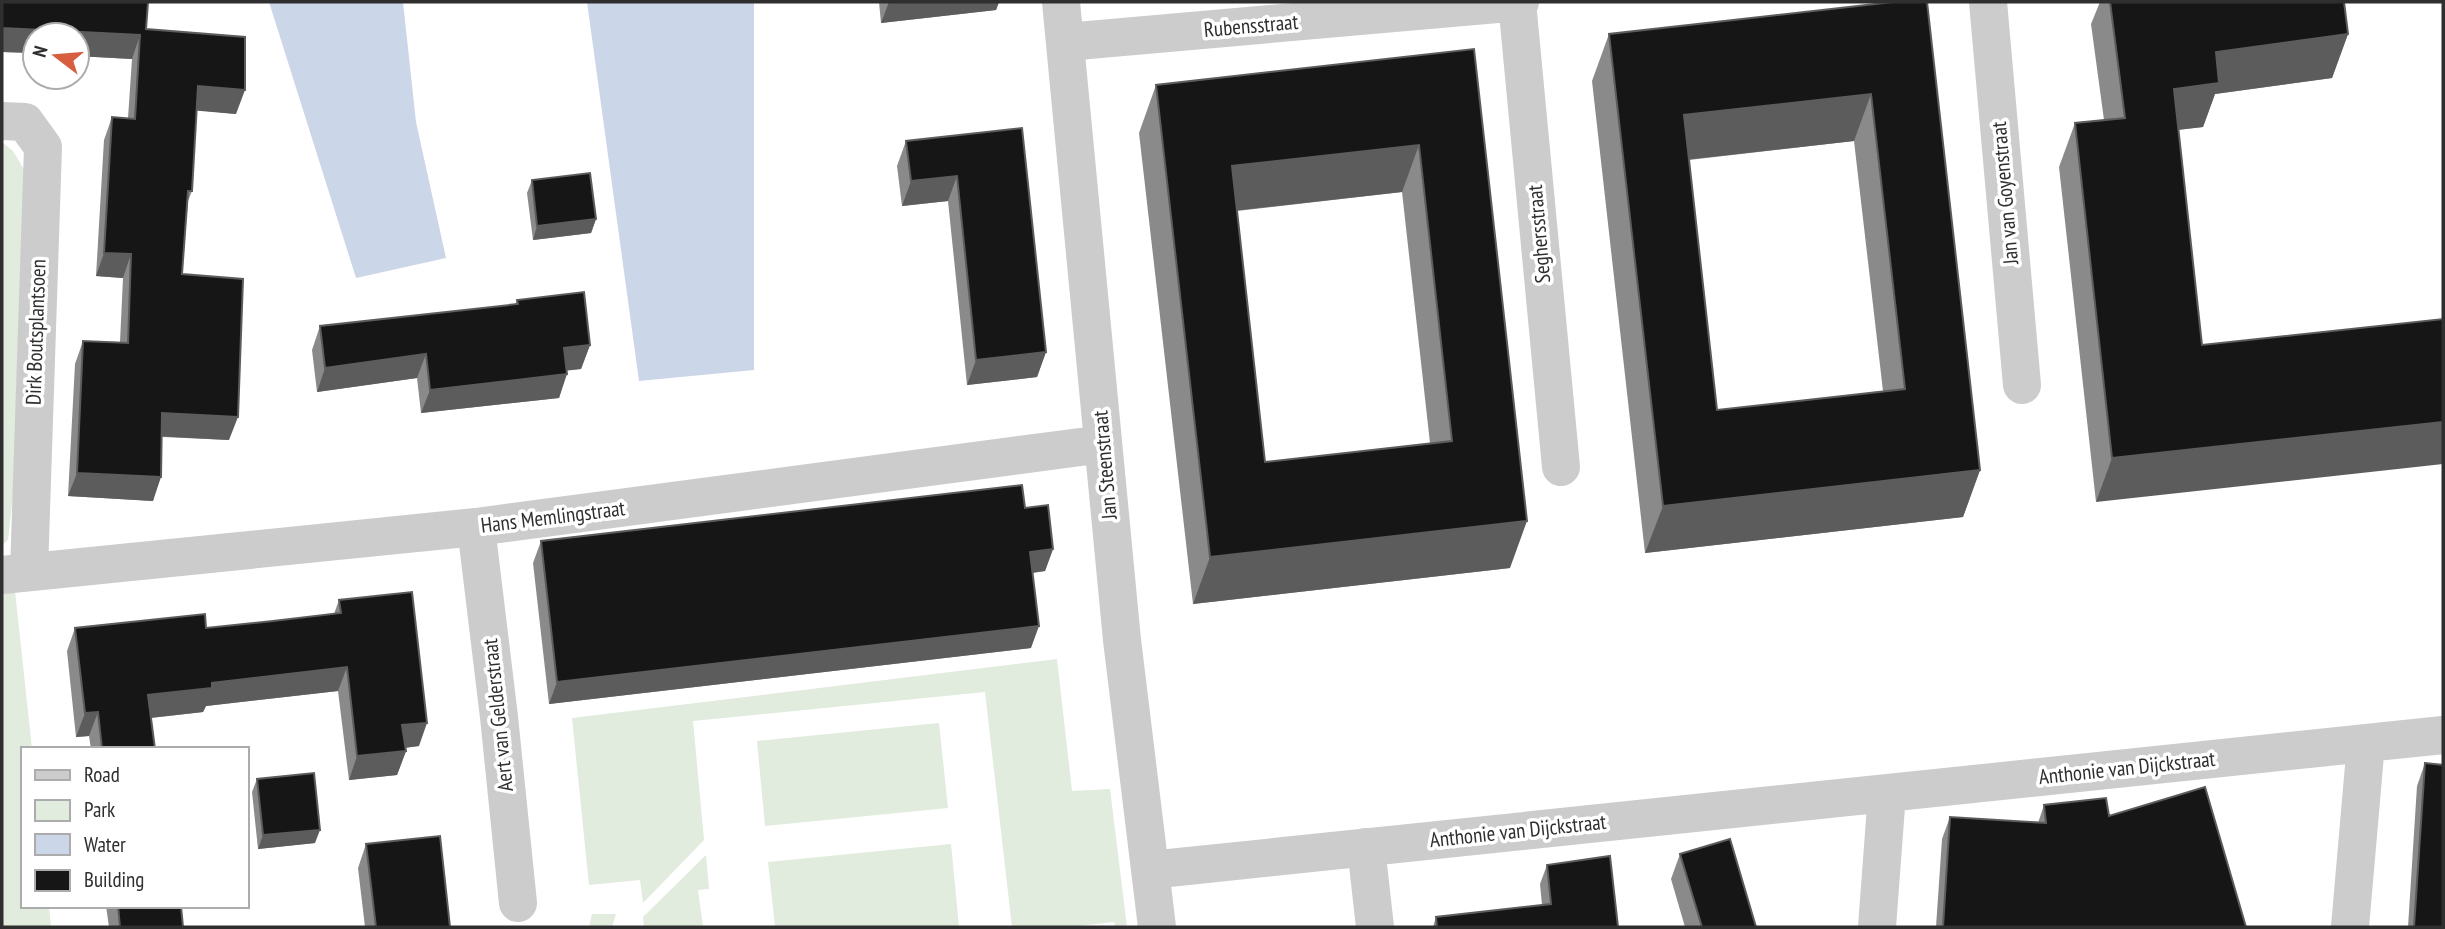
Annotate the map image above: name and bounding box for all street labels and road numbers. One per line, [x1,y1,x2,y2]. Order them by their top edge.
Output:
street label: Rubensstraat [1203,8,1299,43]
street label: Jan van Goyenstraat [1985,120,2024,267]
street label: Seghersstraat [1521,184,1556,284]
street label: Dirk Boutsplantsoen [19,259,52,405]
street label: Jan Steenstraat [1086,409,1123,522]
street label: Hans Memlingstraat [479,494,627,539]
street label: Aert van Gelderstraat [476,637,519,793]
street label: Anthonie van Dijckstraat [2037,745,2217,790]
street label: Anthonie van Dijckstraat [1428,808,1608,853]

